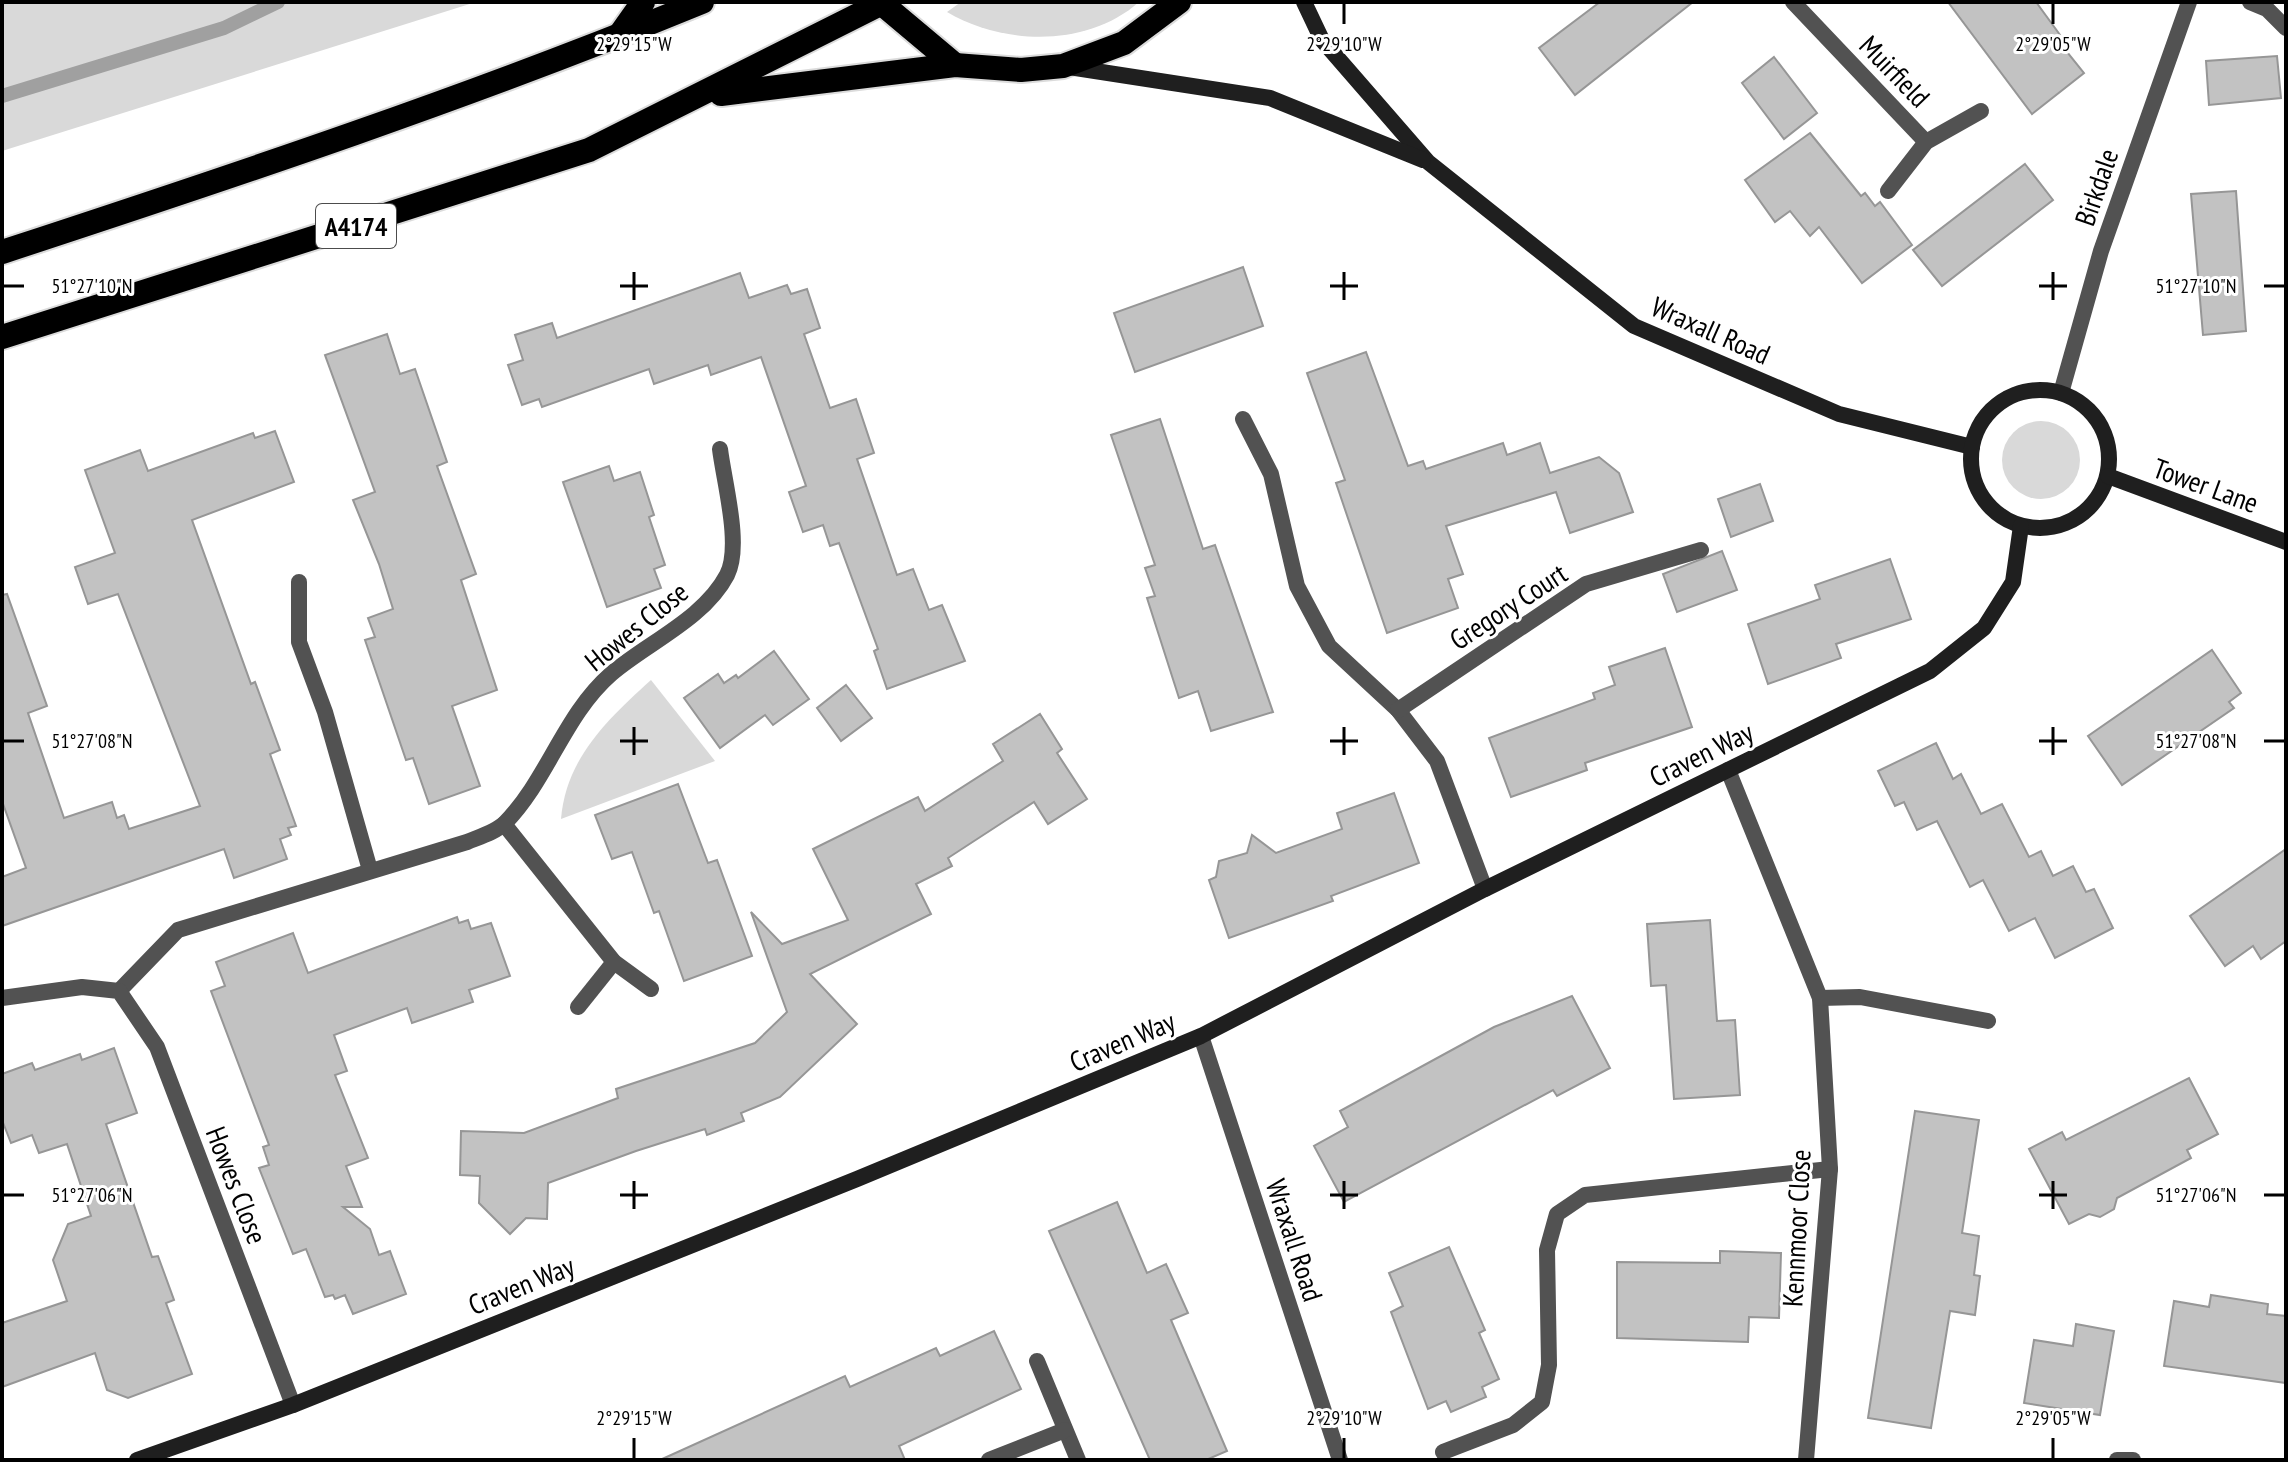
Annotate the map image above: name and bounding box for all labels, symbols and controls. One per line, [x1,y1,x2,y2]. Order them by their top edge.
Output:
street label: Muirfield [1852,27,1938,115]
text: 2°29'15"W [596,31,672,57]
text: 2°29'10"W [1306,31,1382,57]
text: 2°29'05"W [2015,31,2091,57]
street label: Birkdale [2066,144,2126,230]
road number: A4174 [316,204,396,248]
text: 51°27'10"N [52,273,132,299]
text: 51°27'10"N [2156,273,2236,299]
street label: Wraxall Road [1646,287,1776,373]
street label: Tower Lane [2148,449,2264,521]
street label: Gregory Court [1442,554,1574,658]
street label: Howes Close [577,573,695,679]
street label: Craven Way [1643,713,1759,795]
text: 51°27'08"N [52,728,132,754]
text: 51°27'08"N [2156,728,2236,754]
street label: Craven Way [1064,1002,1181,1080]
street label: Howes Close [198,1121,276,1249]
street label: Kennmoor Close [1773,1148,1819,1308]
street label: Wraxall Road [1258,1174,1332,1306]
text: 51°27'06"N [52,1182,132,1208]
text: 51°27'06"N [2156,1182,2236,1208]
street label: Craven Way [463,1247,580,1323]
text: 2°29'15"W [596,1405,672,1431]
text: 2°29'10"W [1306,1405,1382,1431]
text: 2°29'05"W [2015,1405,2091,1431]

